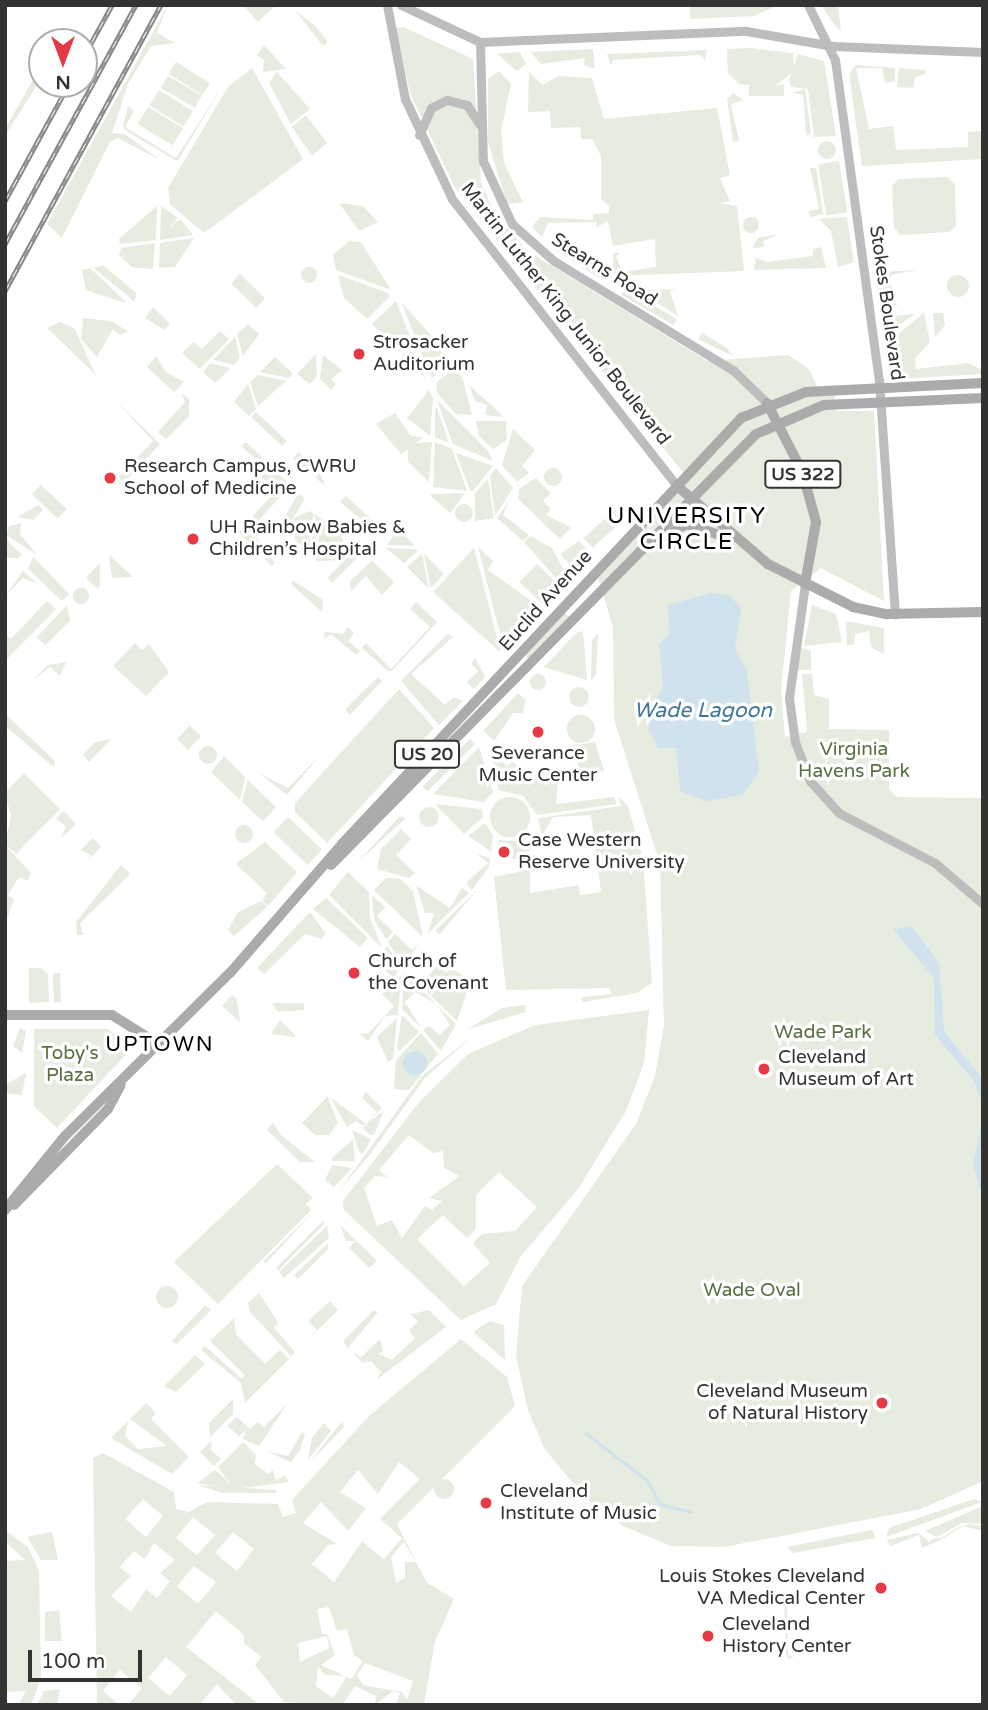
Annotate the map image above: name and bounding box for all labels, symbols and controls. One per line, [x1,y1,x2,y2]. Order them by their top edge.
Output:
north arrow [28,28,98,98]
text: N [55,71,71,93]
street label: Martin Luther King Junior Boulevard [455,178,675,450]
street label: Stokes Boulevard [864,224,908,382]
street label: Stearns Road [547,228,661,312]
place label: Strosacker Auditorium [373,332,475,376]
marker: Strosacker Auditorium [351,346,367,362]
place label: Research Campus, CWRU School of Medicine [124,456,357,500]
road number: US 322 [763,460,843,488]
marker: Research Campus, CWRU School of Medicine [102,470,118,486]
district label: UNIVERSITY CIRCLE [608,502,766,556]
place label: UH Rainbow Babies & Children’s Hospital [209,517,406,561]
marker: UH Rainbow Babies & Children’s Hospital [183,529,203,549]
street label: Euclid Avenue [495,546,597,656]
water label: Wade Lagoon [634,698,772,724]
marker: Severance Music Center [530,724,546,740]
park label: Virginia Havens Park [798,739,910,783]
road number: US 20 [394,740,460,768]
place label: Severance Music Center [479,743,597,787]
place label: Case Western Reserve University [518,830,685,874]
marker: Case Western Reserve University [496,844,512,860]
place label: Church of the Covenant [368,951,488,995]
marker: Church of the Covenant [346,965,362,981]
park label: Wade Park [774,1022,872,1044]
district label: UPTOWN [106,1032,214,1058]
park label: Toby's Plaza [41,1043,99,1087]
place label: Cleveland Museum of Art [778,1047,914,1091]
marker: Cleveland Museum of Art [756,1061,772,1077]
park label: Wade Oval [703,1280,801,1302]
place label: Cleveland Museum of Natural History [696,1381,868,1425]
marker: Cleveland Museum of Natural History [874,1395,890,1411]
place label: Cleveland Institute of Music [500,1481,657,1525]
marker: Cleveland Institute of Music [478,1495,494,1511]
place label: Louis Stokes Cleveland VA Medical Center [659,1566,865,1610]
marker: Louis Stokes Cleveland VA Medical Center [871,1578,891,1598]
place label: Cleveland History Center [722,1614,851,1658]
marker: Cleveland History Center [700,1628,716,1644]
scale bar [32,1636,145,1680]
text: 100 m [41,1649,105,1674]

